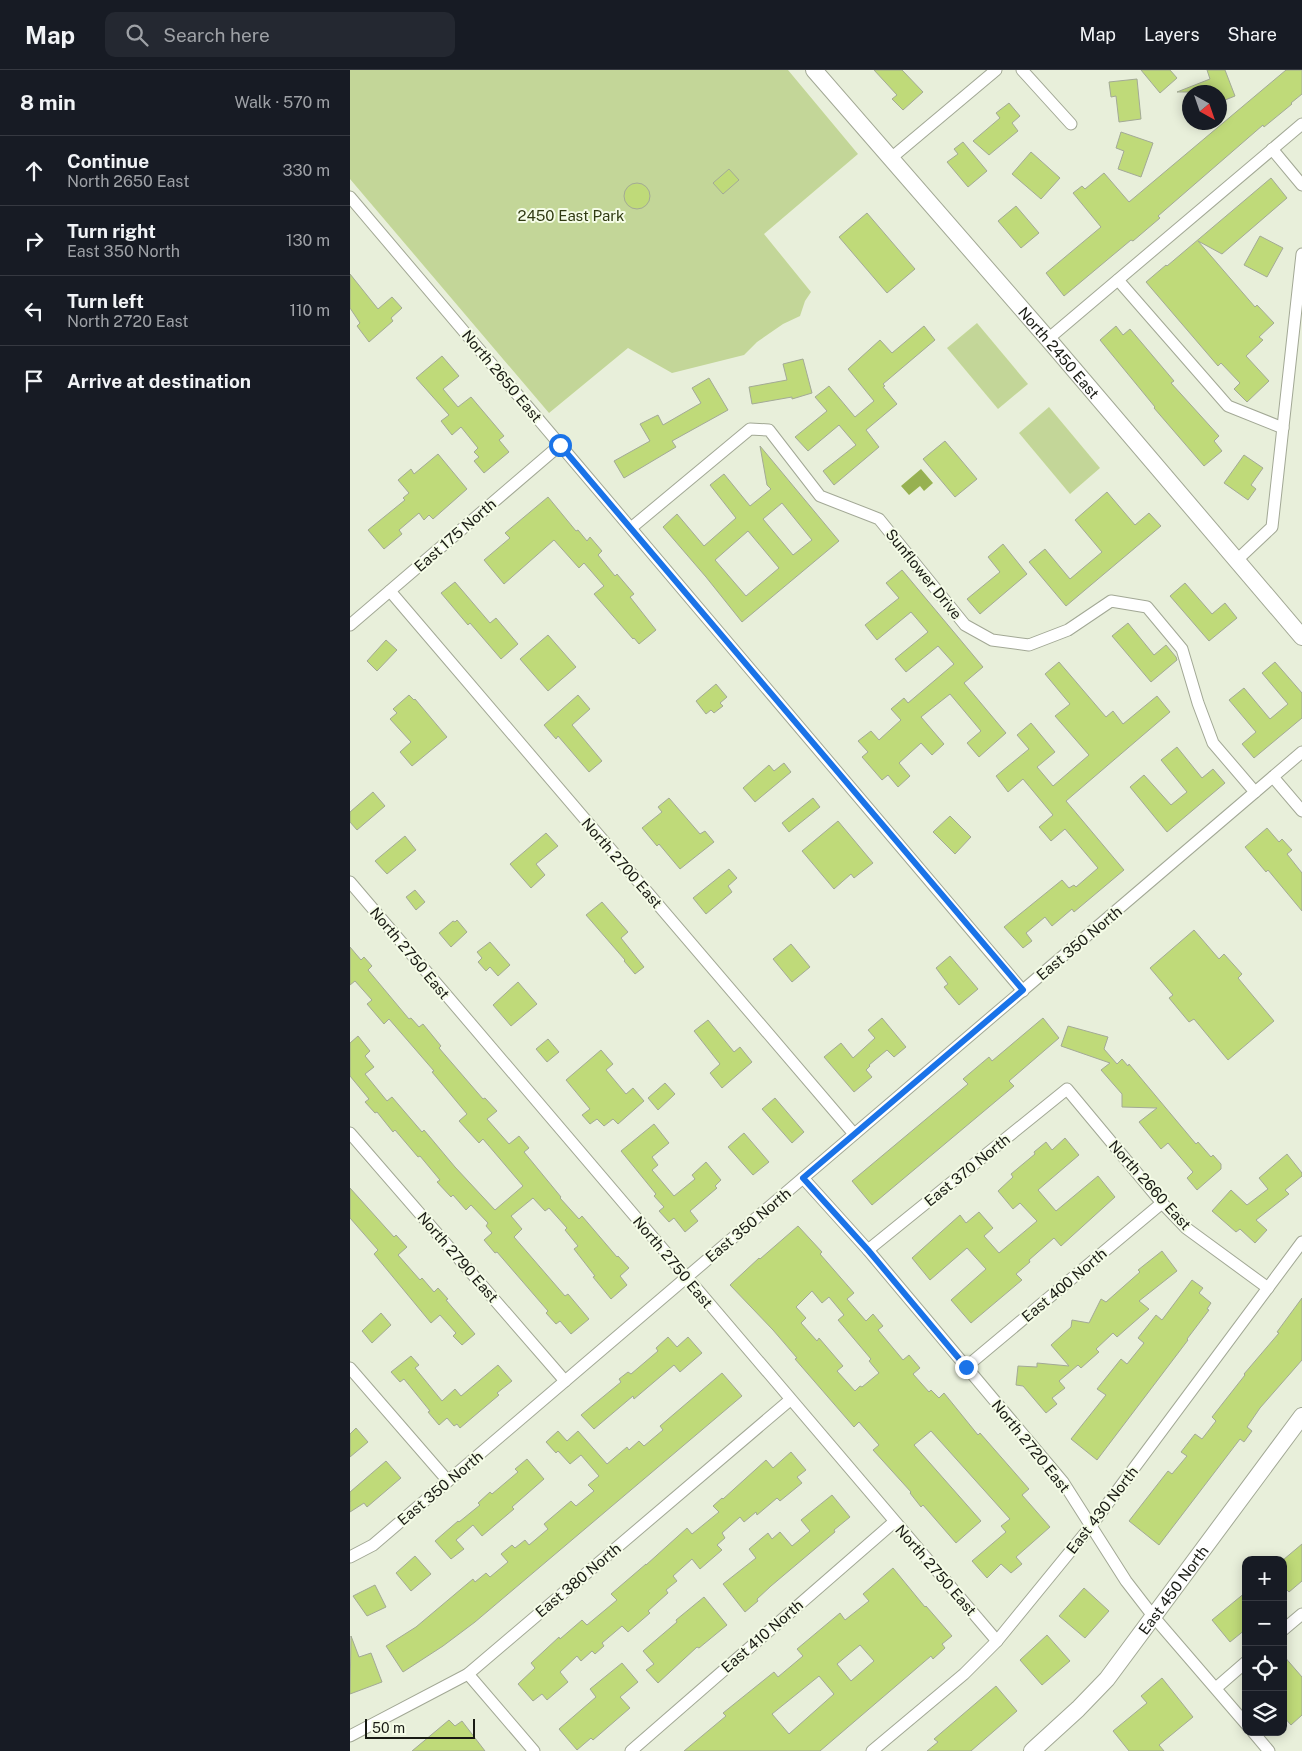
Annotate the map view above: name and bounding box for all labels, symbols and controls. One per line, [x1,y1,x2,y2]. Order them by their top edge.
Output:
search box [105,12,455,57]
text: Map [25,21,75,49]
icon: search [123,21,151,49]
text: Search here [163,24,270,46]
text: Map [1080,24,1116,45]
text: Layers [1144,24,1200,45]
text: Share [1228,24,1277,45]
north arrow [1182,85,1227,130]
text: 8 min [20,90,76,115]
text: Walk · 570 m [234,93,330,112]
text: Continue [67,150,149,172]
icon: ahead [20,157,48,185]
text: 330 m [283,161,330,180]
text: North 2650 East [67,172,190,191]
park label: 2450 East Park [518,207,625,224]
text: Turn right [67,220,156,242]
icon: right [20,227,48,255]
text: 130 m [286,231,330,250]
text: East 350 North [67,242,180,261]
text: Turn left [67,290,144,312]
icon: left [20,297,48,325]
text: 110 m [289,301,330,320]
street label: North 2450 East [1015,303,1103,402]
text: North 2720 East [67,312,189,331]
street label: North 2650 East [459,327,546,426]
icon: arrive [20,367,48,395]
text: Arrive at destination [67,370,251,392]
route start [549,434,572,457]
street label: East 175 North [411,495,499,575]
street label: Sunflower Drive [882,525,966,623]
street label: North 2700 East [578,815,666,912]
street label: East 350 North [1033,902,1125,984]
street label: North 2750 East [367,904,453,1002]
street label: East 370 North [921,1130,1013,1210]
street label: North 2660 East [1105,1137,1195,1233]
street label: East 350 North [702,1184,794,1266]
street label: North 2790 East [414,1208,502,1306]
street label: North 2750 East [630,1213,716,1311]
street label: East 400 North [1018,1245,1110,1325]
route end [955,1356,978,1379]
street label: North 2720 East [989,1396,1074,1496]
street label: East 350 North [394,1447,486,1529]
street label: East 430 North [1063,1463,1141,1557]
street label: North 2750 East [892,1521,980,1619]
street label: East 380 North [532,1539,624,1621]
street label: East 450 North [1135,1542,1211,1637]
map controls [1242,1556,1287,1736]
button: + [1242,1556,1287,1601]
street label: East 410 North [718,1596,806,1676]
button: − [1242,1601,1287,1646]
button: locate [1242,1646,1287,1691]
button: layers [1242,1691,1287,1736]
scale bar [365,1716,475,1739]
text: 50 m [372,1720,405,1736]

